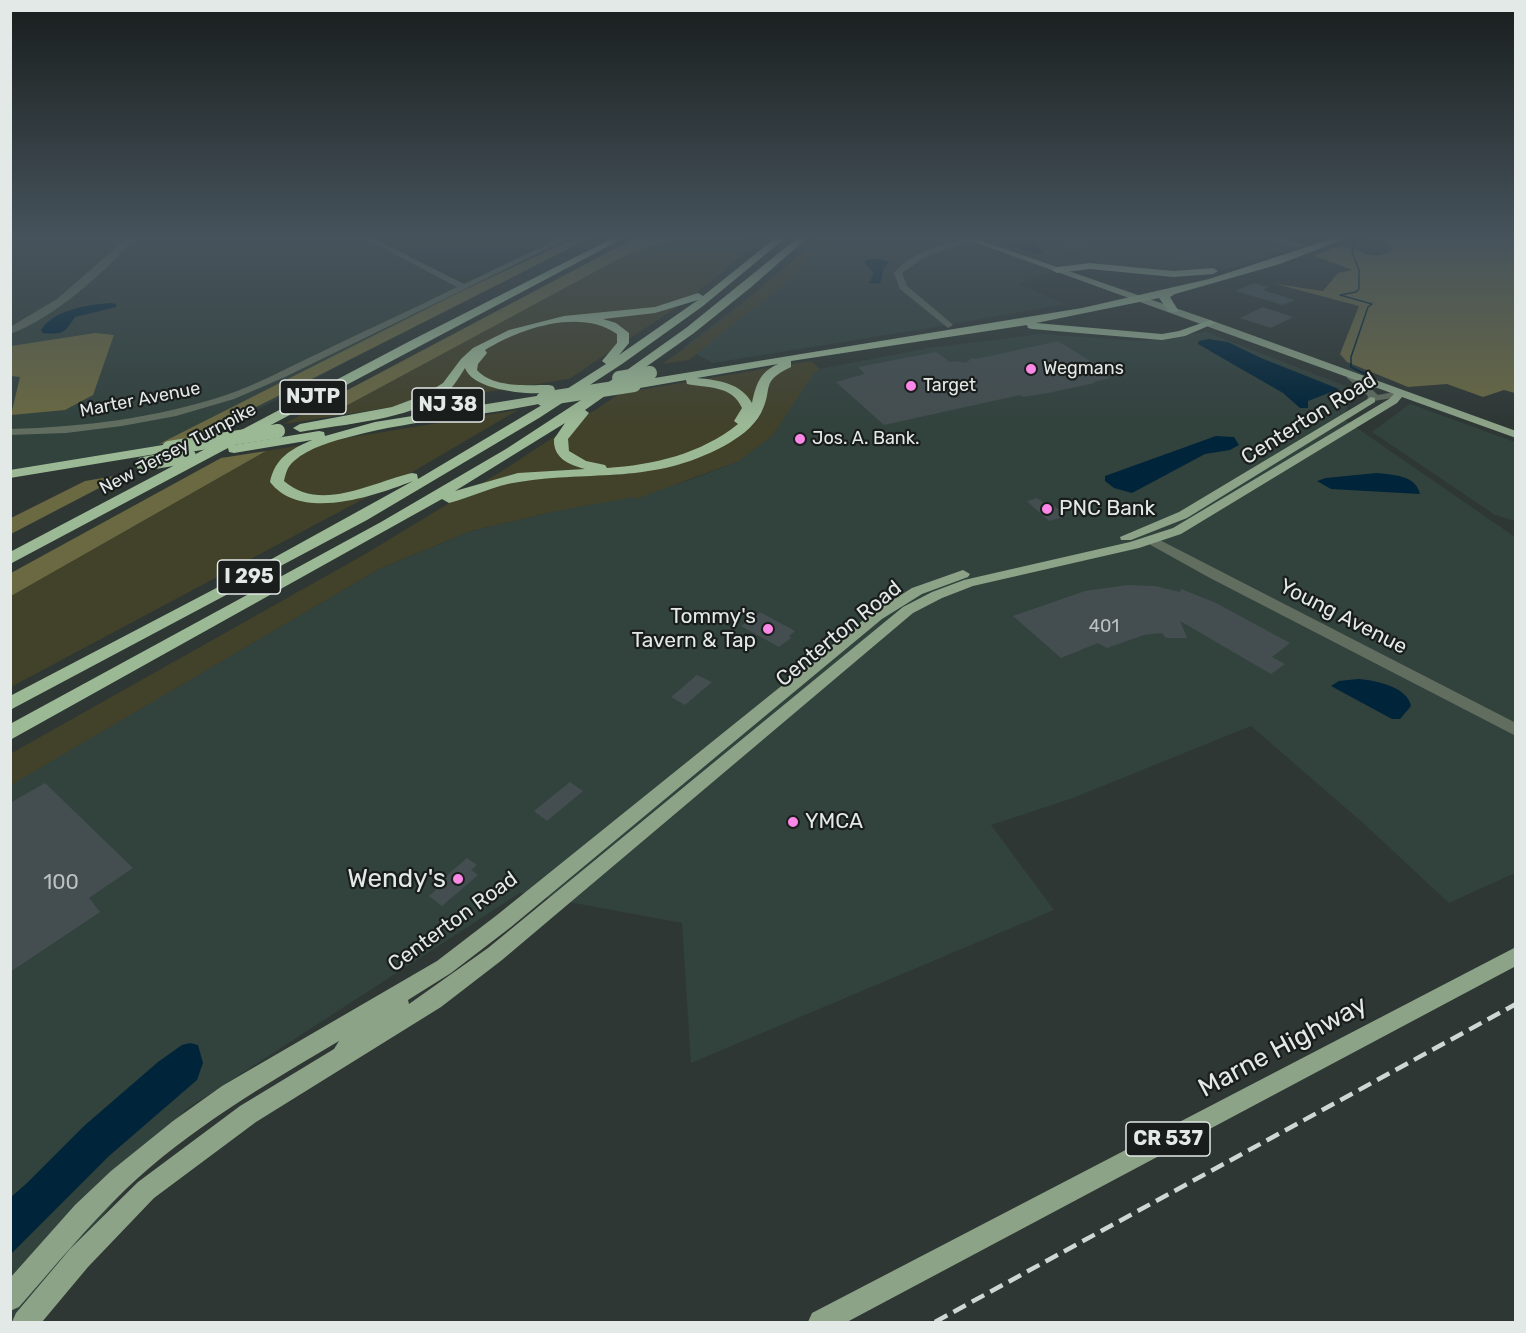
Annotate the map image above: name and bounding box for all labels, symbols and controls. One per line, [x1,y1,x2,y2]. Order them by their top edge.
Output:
place label: Wegmans [1043,358,1124,380]
marker: Wegmans [1024,362,1038,376]
street label: Centerton Road [1237,367,1381,471]
place label: Target [923,375,976,397]
street label: Marter Avenue [78,378,202,422]
marker: Target [904,379,918,393]
road number: NJTP [280,380,346,414]
road number: NJ 38 [412,388,484,422]
street label: New Jersey Turnpike [96,399,260,499]
place label: Jos. A. Bank. [812,428,920,450]
marker: Jos. A. Bank. [793,432,807,446]
place label: PNC Bank [1059,496,1155,522]
marker: PNC Bank [1040,502,1054,516]
road number: I 295 [218,560,280,594]
street label: Young Avenue [1275,574,1411,660]
street label: Centerton Road [771,576,907,692]
place label: Tommy's Tavern & Tap [631,604,756,654]
house number: 401 [1089,616,1119,638]
marker: Tommy's Tavern & Tap [761,622,775,636]
place label: YMCA [805,809,863,835]
marker: YMCA [786,815,800,829]
place label: Wendy's [347,863,446,895]
street label: Centerton Road [383,866,523,978]
house number: 100 [43,870,79,896]
marker: Wendy's [451,872,465,886]
street label: Marne Highway [1193,989,1373,1105]
road number: CR 537 [1126,1122,1210,1156]

